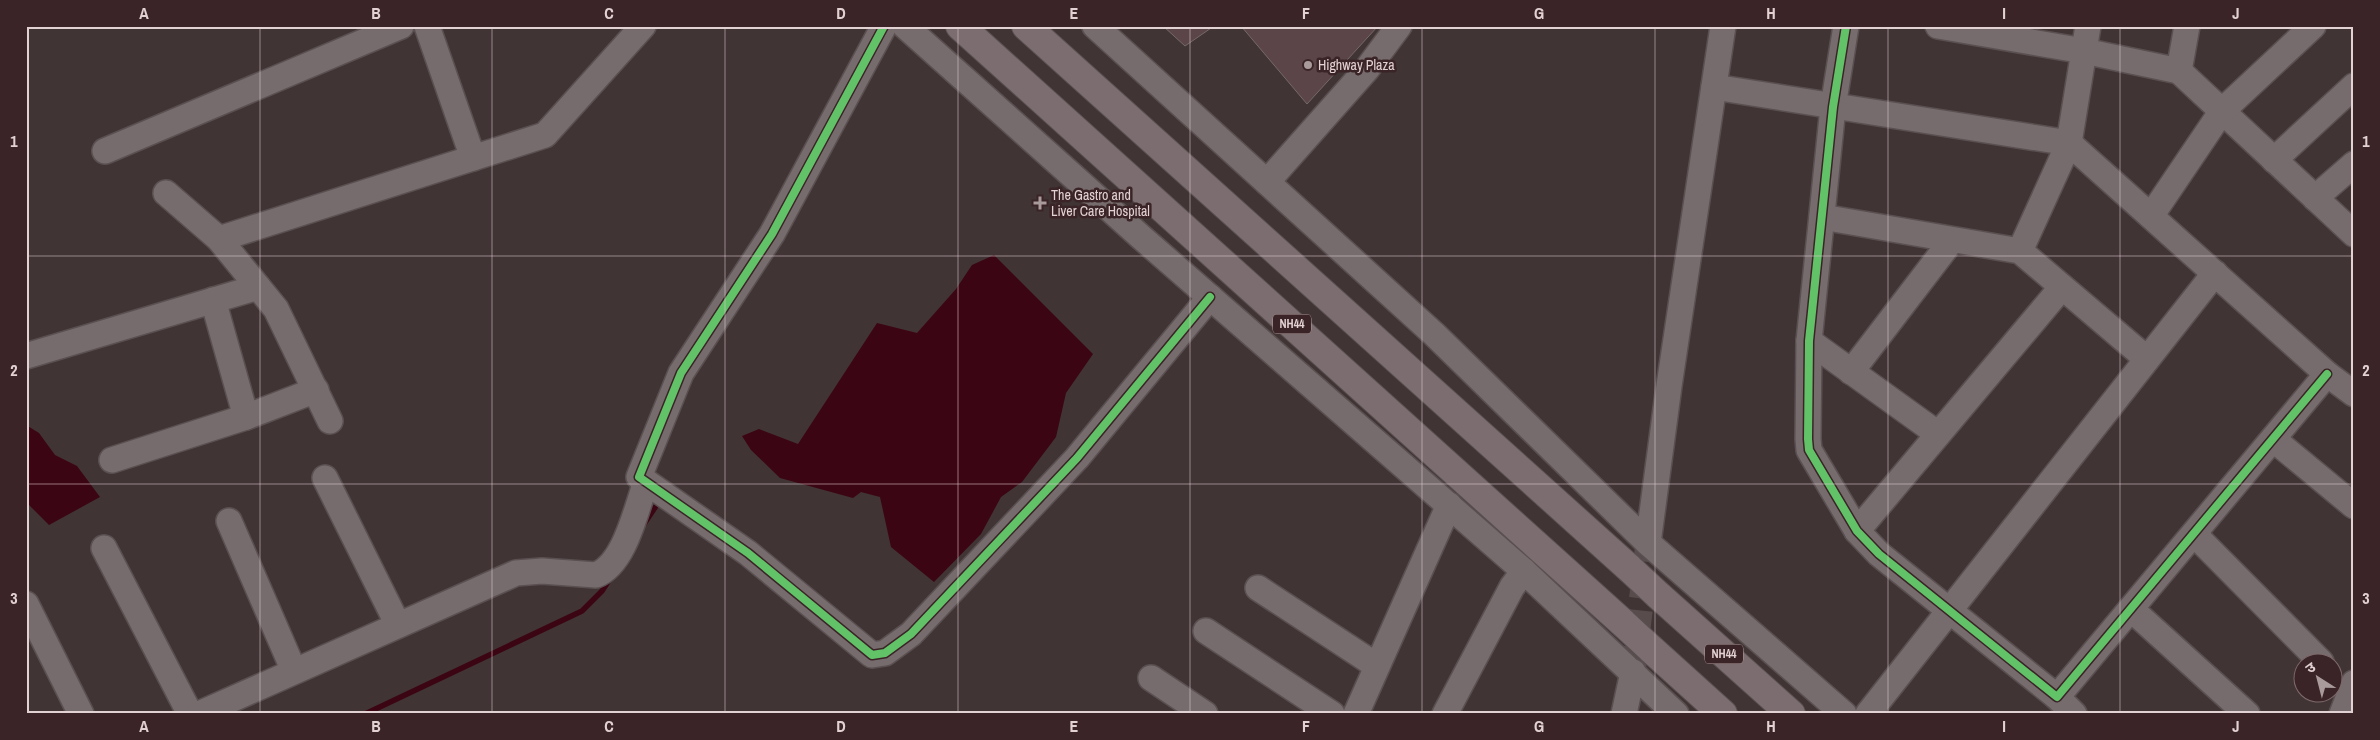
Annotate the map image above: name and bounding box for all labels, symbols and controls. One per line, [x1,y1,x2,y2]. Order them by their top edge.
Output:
text: A [139,2,149,24]
text: B [371,2,381,24]
text: C [604,2,614,24]
text: D [836,2,846,24]
text: E [1070,2,1079,24]
text: F [1302,2,1310,24]
text: G [1534,2,1544,24]
text: H [1766,2,1776,24]
text: I [2002,2,2006,24]
text: J [2232,2,2240,24]
place label: Highway Plaza [1318,56,1395,74]
marker: Highway Plaza [1302,59,1314,71]
text: 1 [10,130,18,152]
text: 1 [2362,130,2370,152]
place label: The Gastro and Liver Care Hospital [1051,186,1150,220]
marker: The Gastro and Liver Care Hospital [1033,196,1047,210]
road number: NH44 [1273,314,1311,334]
text: 2 [10,359,18,381]
text: 2 [2362,359,2370,381]
text: 3 [10,587,18,609]
text: 3 [2362,587,2370,609]
road number: NH44 [1705,644,1743,664]
north arrow [2292,652,2342,702]
text: उ [2302,657,2320,677]
text: A [139,715,149,737]
text: B [371,715,381,737]
text: C [604,715,614,737]
text: D [836,715,846,737]
text: E [1070,715,1079,737]
text: F [1302,715,1310,737]
text: G [1534,715,1544,737]
text: H [1766,715,1776,737]
text: I [2002,715,2006,737]
text: J [2232,715,2240,737]

